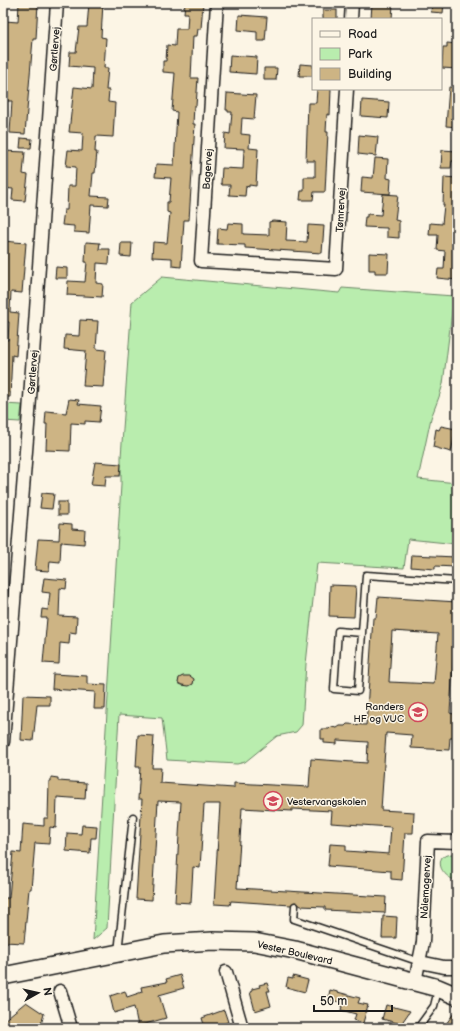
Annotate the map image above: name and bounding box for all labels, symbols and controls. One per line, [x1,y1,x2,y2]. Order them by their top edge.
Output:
legend [312,18,442,90]
street label: Gørtlervej [47,26,63,72]
text: Road [348,27,377,42]
text: Park [348,47,372,62]
text: Building [348,67,392,82]
street label: Bagervej [201,148,215,190]
street label: Tømrervej [334,187,348,233]
street label: Gørtlervej [25,349,41,395]
place label: Randers HF og VUC [354,701,404,725]
school or university icon: Randers HF og VUC [407,701,429,723]
school or university icon: Vestervangskolen [262,790,284,812]
place label: Vestervangskolen [287,796,367,808]
street label: Nålemagervej [418,855,434,919]
street label: Vester Boulevard [256,938,334,968]
north arrow [18,973,58,1013]
text: N [40,987,54,997]
scale bar [314,987,392,1013]
text: 50 m [320,994,347,1009]

